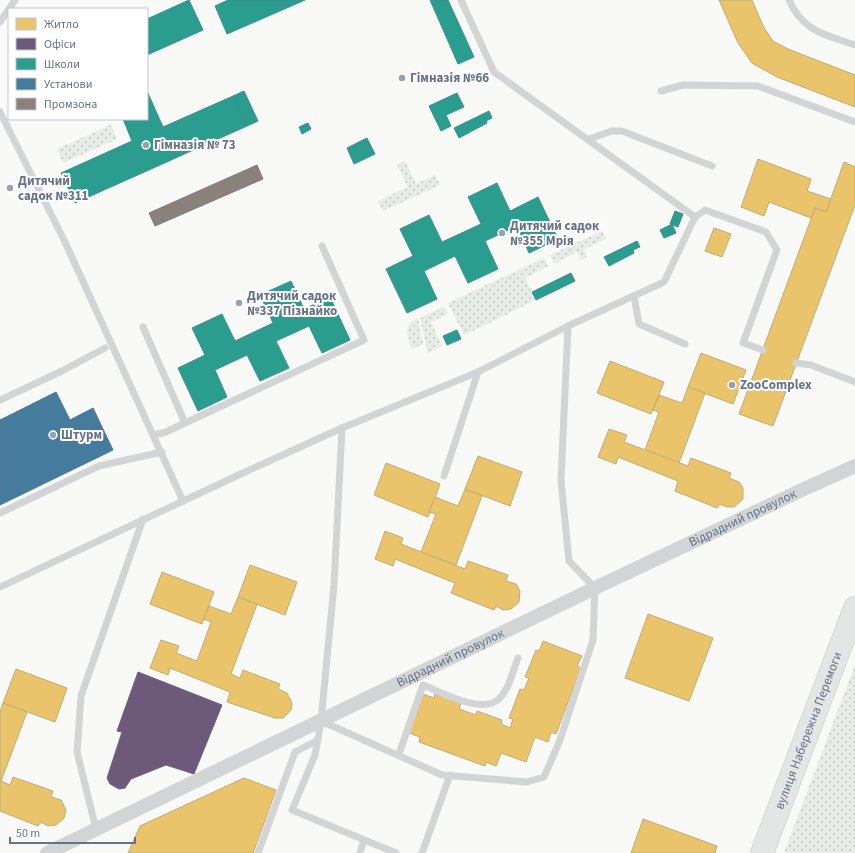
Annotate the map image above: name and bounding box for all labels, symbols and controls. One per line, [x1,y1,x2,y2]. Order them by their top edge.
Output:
legend [8,8,148,120]
text: Житло [44,16,79,33]
text: Офіси [44,36,76,53]
text: Школи [44,56,80,73]
place label: Гімназія №66 [410,69,489,87]
marker: Гімназія №66 [397,73,407,83]
text: Установи [44,76,92,93]
text: Промзона [44,96,97,113]
place label: Гімназія № 73 [154,136,236,154]
marker: Гімназія № 73 [141,140,151,150]
place label: Дитячий садок №311 [18,172,89,205]
marker: Дитячий садок №311 [5,183,15,193]
place label: Дитячий садок №355 Мрія [510,217,600,250]
marker: Дитячий садок №355 Мрія [497,228,507,238]
place label: Дитячий садок №337 Пізнайко [247,287,337,320]
marker: Дитячий садок №337 Пізнайко [234,298,244,308]
place label: ZooComplex [740,376,812,394]
marker: ZooComplex [727,380,737,390]
place label: Штурм [61,426,102,444]
marker: Штурм [48,430,58,440]
street label: Відрадний провулок [686,485,800,551]
street label: Відрадний провулок [394,624,508,692]
street label: вулиця Набережна Перемоги [770,649,847,812]
scale bar [10,819,135,845]
text: 50 m [16,825,40,842]

